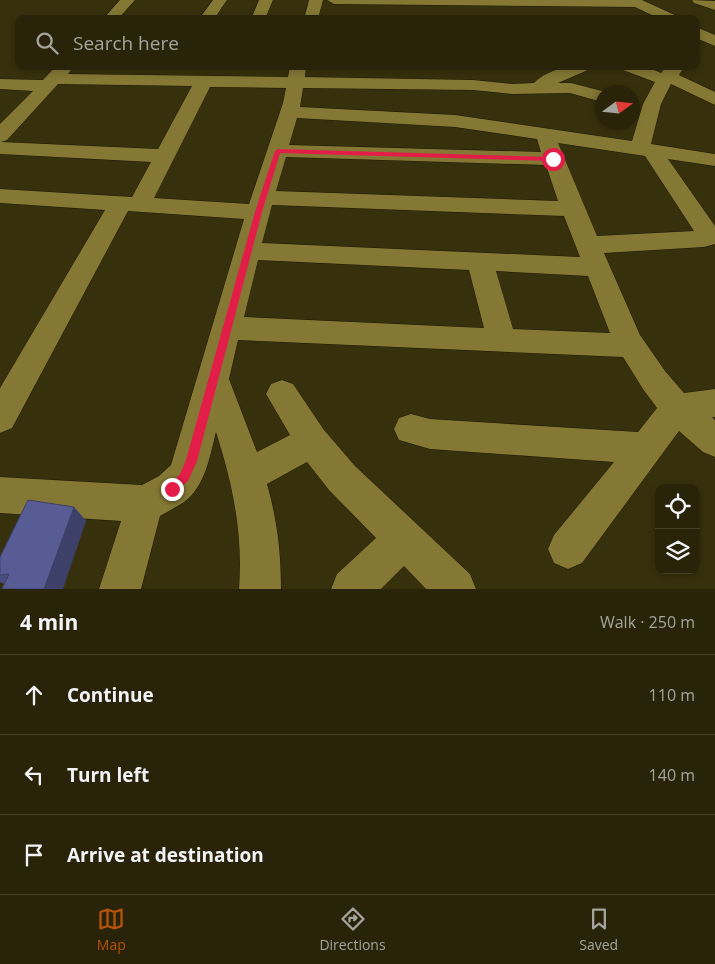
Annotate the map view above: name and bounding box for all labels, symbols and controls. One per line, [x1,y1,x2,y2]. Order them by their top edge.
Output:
search box [15,15,700,70]
icon: search [33,29,61,57]
text: Search here [73,30,179,56]
north arrow [595,85,640,130]
route start [542,148,565,171]
route end [161,478,184,501]
map controls [655,484,700,574]
button: locate [655,484,700,529]
button: layers [655,529,700,574]
text: 4 min [20,608,78,636]
text: Walk · 250 m [600,611,695,633]
icon: ahead [20,681,48,709]
text: Continue [67,682,154,708]
text: 110 m [649,684,695,706]
icon: left [20,761,48,789]
text: Turn left [67,762,149,788]
text: 140 m [649,764,695,786]
icon: arrive [20,841,48,869]
text: Arrive at destination [67,842,264,868]
tab: Map [97,905,126,954]
tab: Directions [319,905,386,954]
tab: Saved [579,905,618,954]

